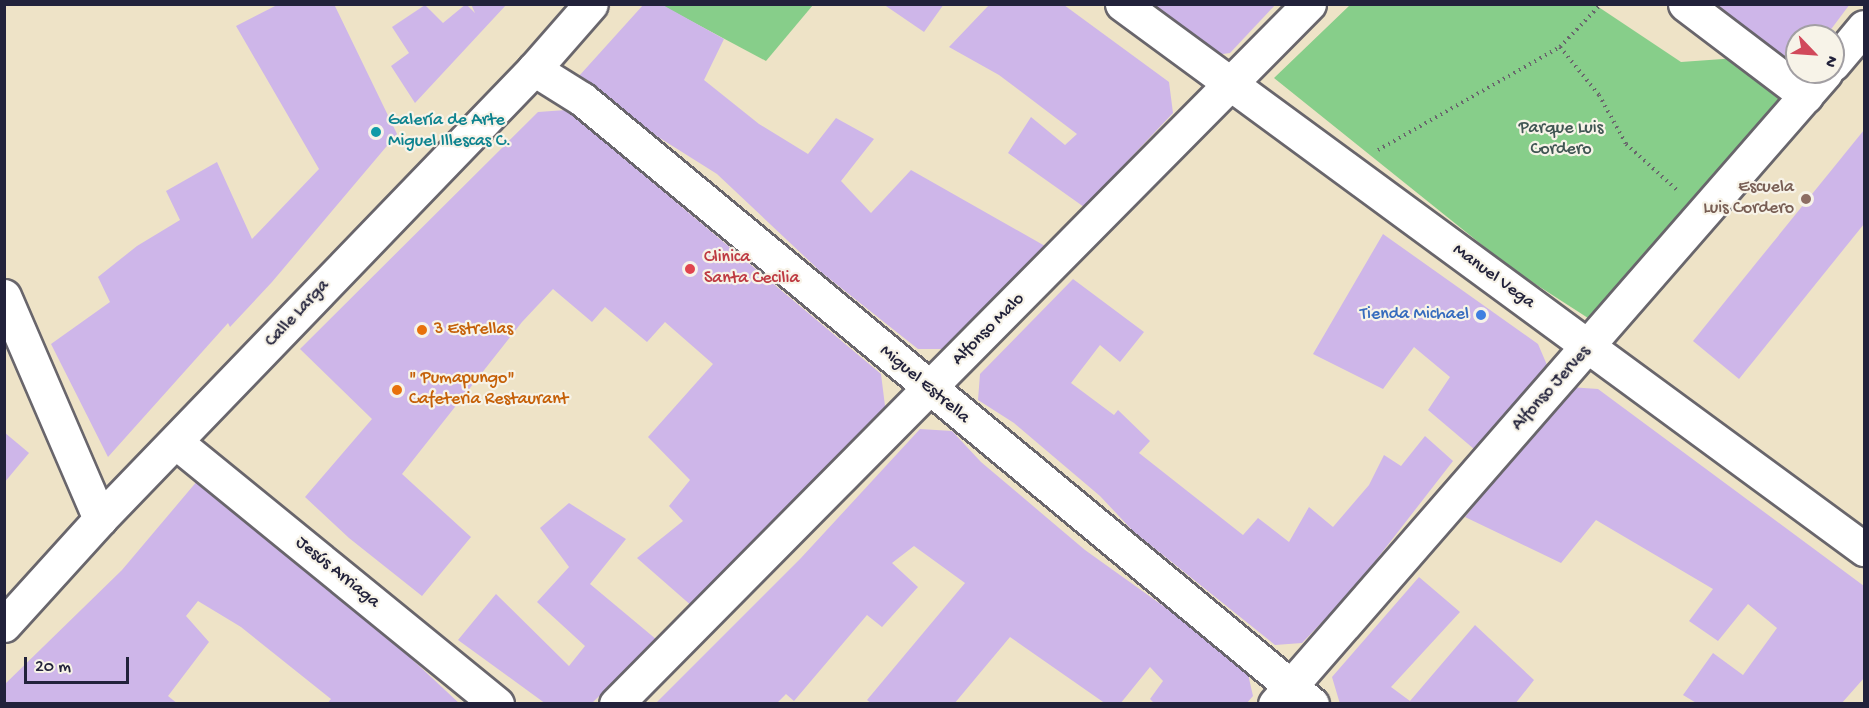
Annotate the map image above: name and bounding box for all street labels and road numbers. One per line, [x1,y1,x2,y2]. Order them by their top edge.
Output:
street label: Manuel Vega [1448,240,1538,314]
street label: Calle Larga [261,276,335,352]
street label: Alfonso Malo [948,289,1030,371]
street label: Miguel Estrella [874,341,974,429]
street label: Alfonso Jerves [1508,342,1596,436]
street label: Jesús Arriaga [290,532,384,614]

